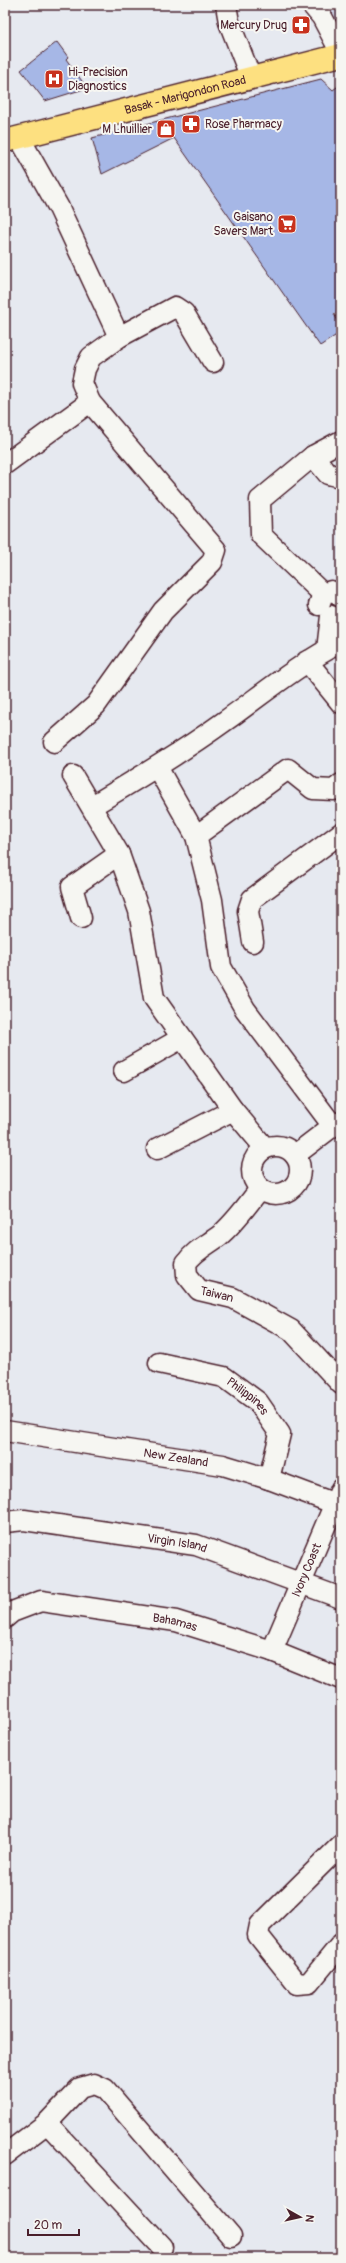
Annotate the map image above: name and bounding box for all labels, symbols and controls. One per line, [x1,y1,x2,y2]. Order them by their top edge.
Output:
pharmacy icon: Mercury Drug [290,14,312,36]
place label: Mercury Drug [220,18,287,33]
place label: Hi-Precision Diagnostics [68,65,128,94]
hospital icon: Hi-Precision Diagnostics [43,68,65,90]
street label: Basak - Marigondon Road [123,72,248,118]
pharmacy icon: Rose Pharmacy [180,113,202,135]
place label: Rose Pharmacy [205,117,282,132]
shop icon: M Lhuillier [155,118,177,140]
place label: M Lhuillier [102,122,153,137]
place label: Gaisano Savers Mart [214,210,274,239]
supermarket icon: Gaisano Savers Mart [276,213,298,235]
street label: Taiwan [199,1283,235,1305]
street label: Philippines [224,1374,272,1418]
street label: New Zealand [143,1445,209,1470]
street label: Virgin Island [146,1530,209,1556]
street label: Ivory Coast [288,1541,325,1599]
street label: Bahamas [152,1610,200,1635]
north arrow [280,2197,320,2237]
scale bar [28,2211,79,2237]
text: N [302,2214,316,2223]
text: 20 m [34,2218,63,2233]

